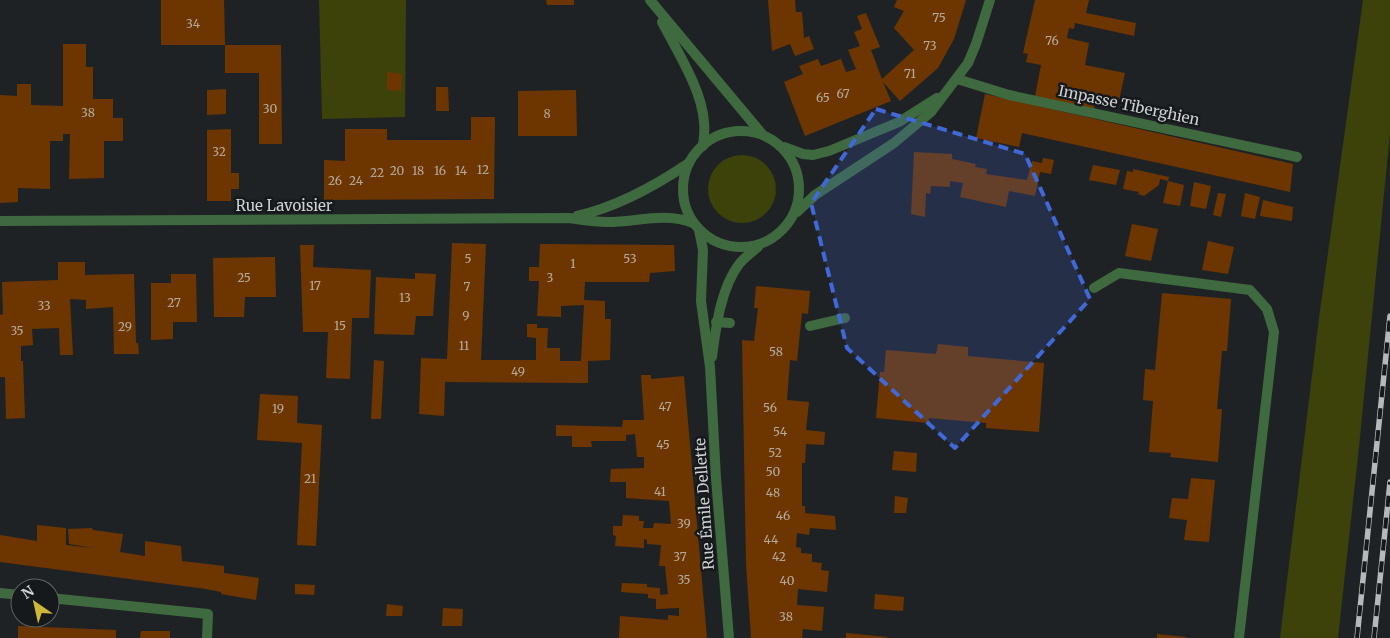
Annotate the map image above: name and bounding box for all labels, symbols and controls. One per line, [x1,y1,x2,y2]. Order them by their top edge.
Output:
house number: 75 [932,10,946,25]
house number: 34 [186,16,201,31]
house number: 76 [1045,33,1059,48]
house number: 73 [923,38,937,53]
house number: 71 [904,66,917,81]
street label: Impasse Tiberghien [1057,81,1201,129]
house number: 67 [836,86,850,101]
house number: 65 [816,90,830,105]
house number: 30 [263,101,277,116]
house number: 38 [81,105,95,120]
house number: 8 [543,106,551,121]
house number: 32 [212,144,226,159]
house number: 12 [477,162,489,177]
house number: 20 [390,163,405,178]
house number: 18 [412,163,424,178]
house number: 16 [434,163,446,178]
house number: 14 [455,163,468,178]
house number: 22 [370,165,384,180]
house number: 26 [328,173,342,188]
house number: 24 [349,173,364,188]
street label: Rue Lavoisier [235,196,333,215]
house number: 5 [464,251,472,266]
house number: 53 [623,251,637,266]
house number: 1 [570,256,576,271]
house number: 25 [237,270,251,285]
house number: 3 [547,270,554,285]
house number: 17 [309,278,321,293]
house number: 7 [464,279,471,294]
house number: 13 [399,290,411,305]
house number: 27 [167,295,181,310]
house number: 33 [37,298,51,313]
house number: 9 [462,308,470,323]
house number: 15 [334,318,346,333]
house number: 29 [118,319,132,334]
house number: 35 [10,323,24,338]
house number: 11 [459,338,470,353]
house number: 58 [769,344,783,359]
house number: 49 [511,364,525,379]
house number: 47 [658,399,672,414]
house number: 56 [763,400,777,415]
house number: 19 [272,401,284,416]
house number: 54 [773,424,788,439]
house number: 45 [656,437,670,452]
street label: Rue Émile Dellette [689,437,718,571]
house number: 52 [768,445,782,460]
house number: 50 [766,464,781,479]
house number: 21 [304,471,317,486]
house number: 41 [654,484,667,499]
house number: 48 [766,485,780,500]
house number: 46 [776,508,790,523]
house number: 39 [677,516,691,531]
house number: 44 [764,532,779,547]
house number: 37 [673,549,687,564]
house number: 42 [772,549,786,564]
house number: 35 [677,572,691,587]
house number: 40 [780,573,795,588]
north arrow [10,578,60,628]
text: N [18,582,37,603]
house number: 38 [779,609,793,624]

